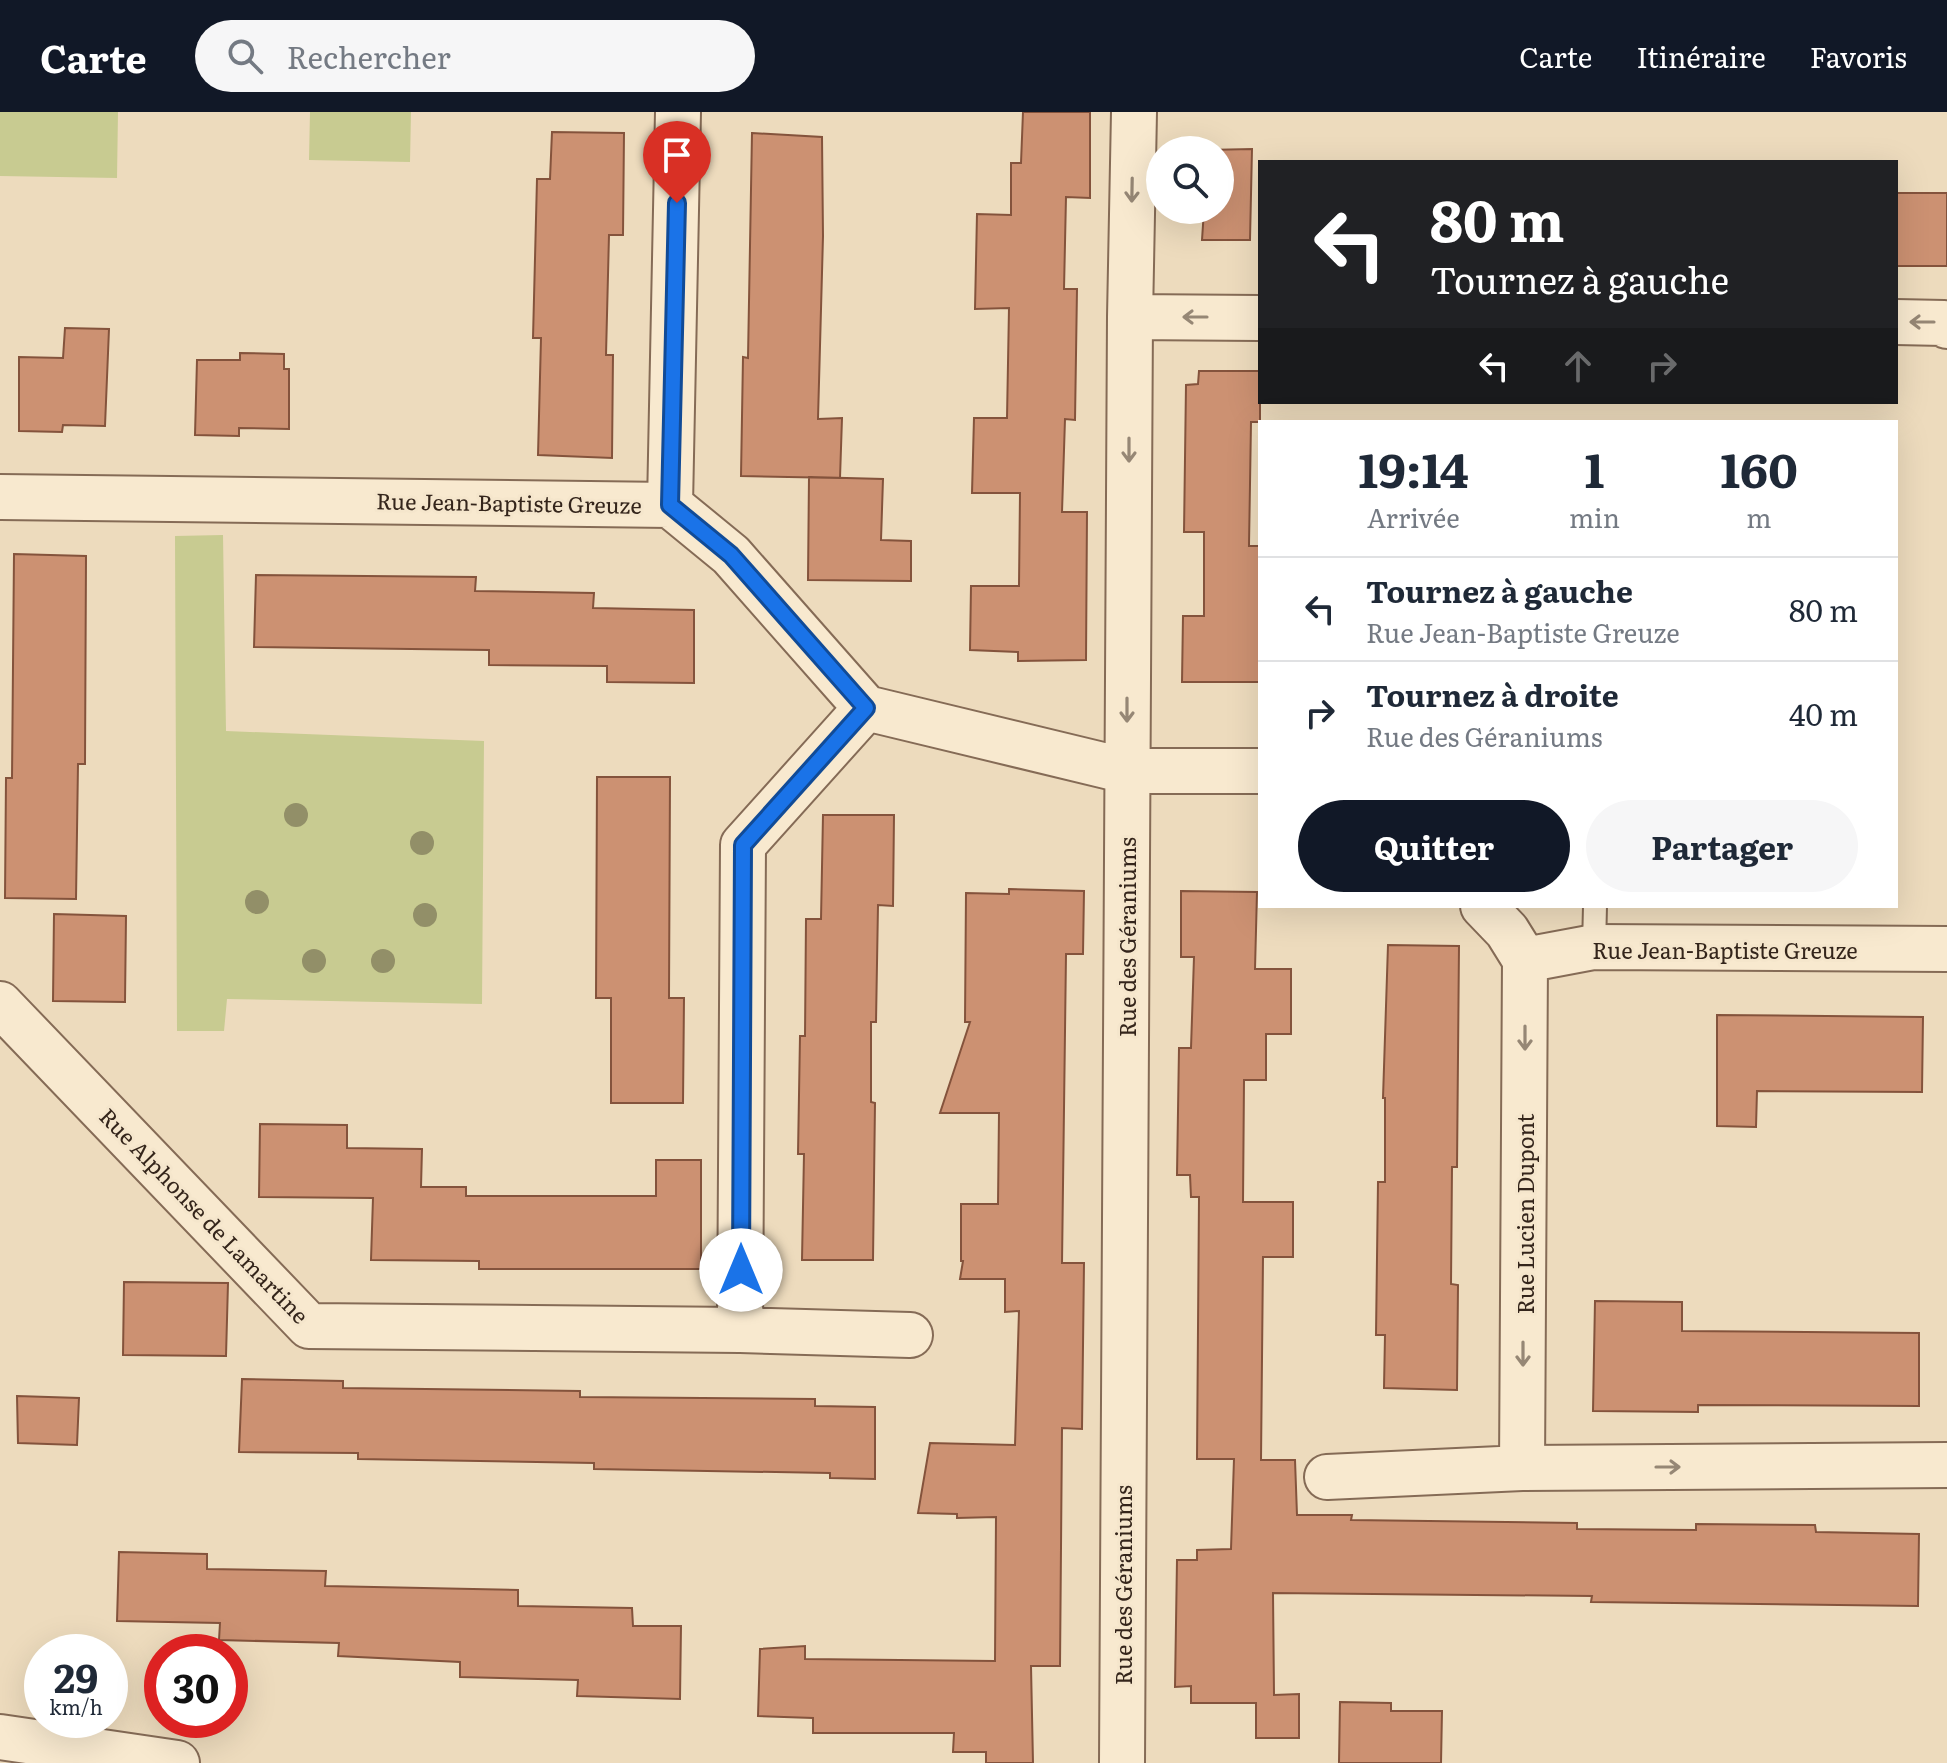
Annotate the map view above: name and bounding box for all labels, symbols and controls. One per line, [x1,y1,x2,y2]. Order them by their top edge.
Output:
search box [195,20,755,92]
text: Carte [40,28,147,85]
icon: search [223,34,267,78]
text: Rechercher [287,34,451,78]
text: Carte [1519,35,1592,77]
text: Itinéraire [1636,35,1766,77]
text: Favoris [1810,35,1907,77]
pin [643,121,711,203]
icon: arrive [655,133,699,177]
map controls [1146,136,1234,224]
button: search [1146,136,1234,224]
one-way arrow [1125,176,1140,203]
text: 80 m [1430,176,1565,259]
icon: left [1298,192,1402,296]
text: Tournez à gauche [1430,252,1729,305]
one-way arrow [1182,309,1209,325]
one-way arrow [1909,314,1936,330]
icon: left [1472,344,1516,388]
icon: ahead [1556,344,1600,388]
icon: right [1640,344,1684,388]
text: 19:14 [1358,432,1469,503]
text: 1 [1584,432,1604,503]
text: 160 [1720,432,1798,503]
one-way arrow [1121,436,1137,463]
street label: Rue Jean-Baptiste Greuze [376,483,642,521]
text: Arrivée [1367,497,1460,536]
text: min [1569,497,1620,536]
text: m [1746,497,1772,536]
text: Tournez à gauche [1366,568,1633,612]
icon: left [1298,587,1342,631]
text: 80 m [1789,587,1858,631]
text: Rue Jean-Baptiste Greuze [1366,612,1680,651]
text: Tournez à droite [1366,672,1619,716]
icon: right [1298,691,1342,735]
text: 40 m [1789,691,1858,735]
one-way arrow [1119,696,1135,723]
text: Rue des Géraniums [1366,716,1602,755]
button: Quitter [1298,800,1570,892]
button: Partager [1586,800,1858,892]
street label: Rue des Géraniums [1110,837,1143,1037]
street label: Rue Jean-Baptiste Greuze [1592,933,1858,966]
one-way arrow [1517,1024,1533,1051]
street label: Rue Alphonse de Lamartine [93,1100,317,1330]
street label: Rue Lucien Dupont [1508,1114,1541,1314]
position arrow [699,1228,783,1312]
one-way arrow [1515,1340,1531,1367]
one-way arrow [1654,1459,1681,1475]
street label: Rue des Géraniums [1106,1485,1139,1685]
speed limit sign: 30 [144,1634,248,1738]
text: 29 [54,1646,98,1705]
text: km/h [49,1691,103,1721]

